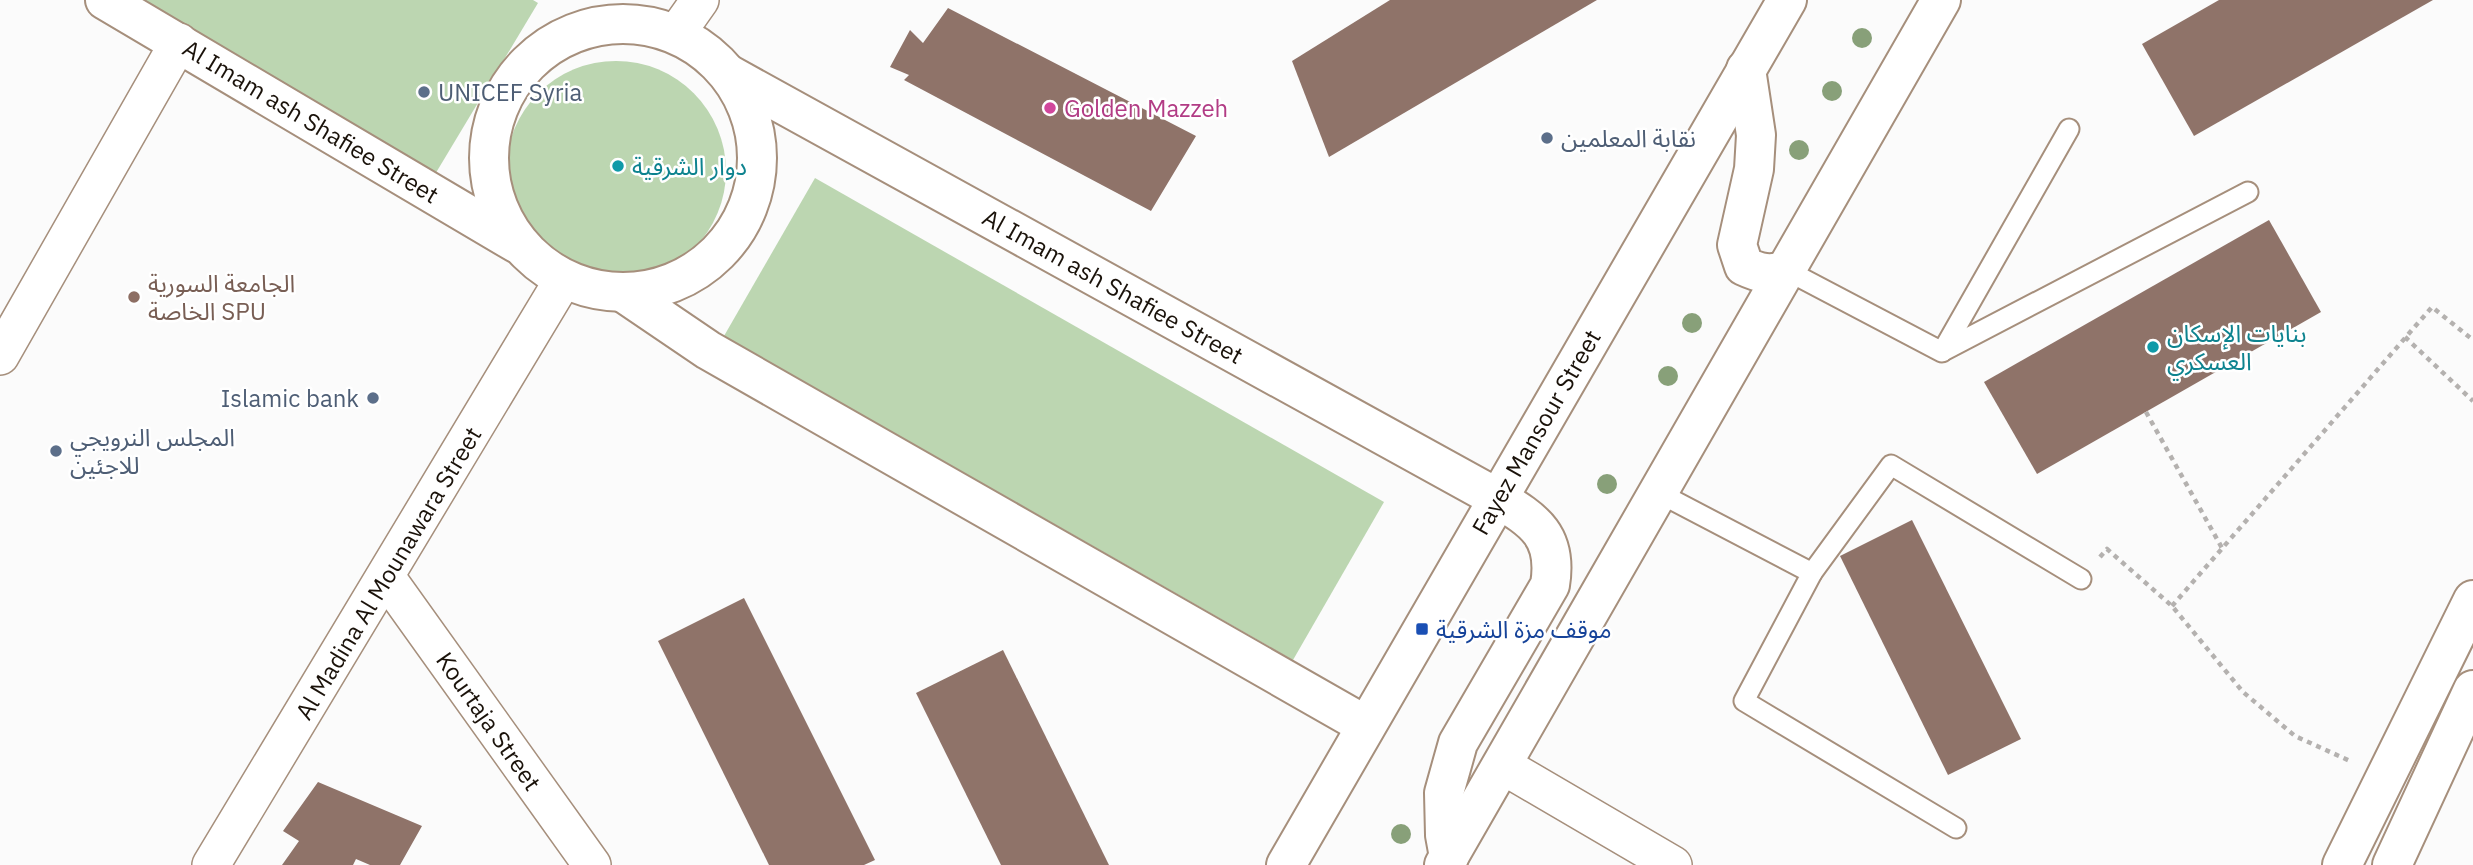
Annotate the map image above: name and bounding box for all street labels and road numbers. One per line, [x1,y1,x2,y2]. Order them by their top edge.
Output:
street label: Al Imam ash Shafiee Street [177,32,445,210]
street label: Al Imam ash Shafiee Street [977,201,1249,371]
street label: Fayez Mansour Street [1464,324,1608,540]
street label: Al Madina Al Mounawara Street [288,421,488,725]
street label: Kourtaja Street [429,645,549,797]

